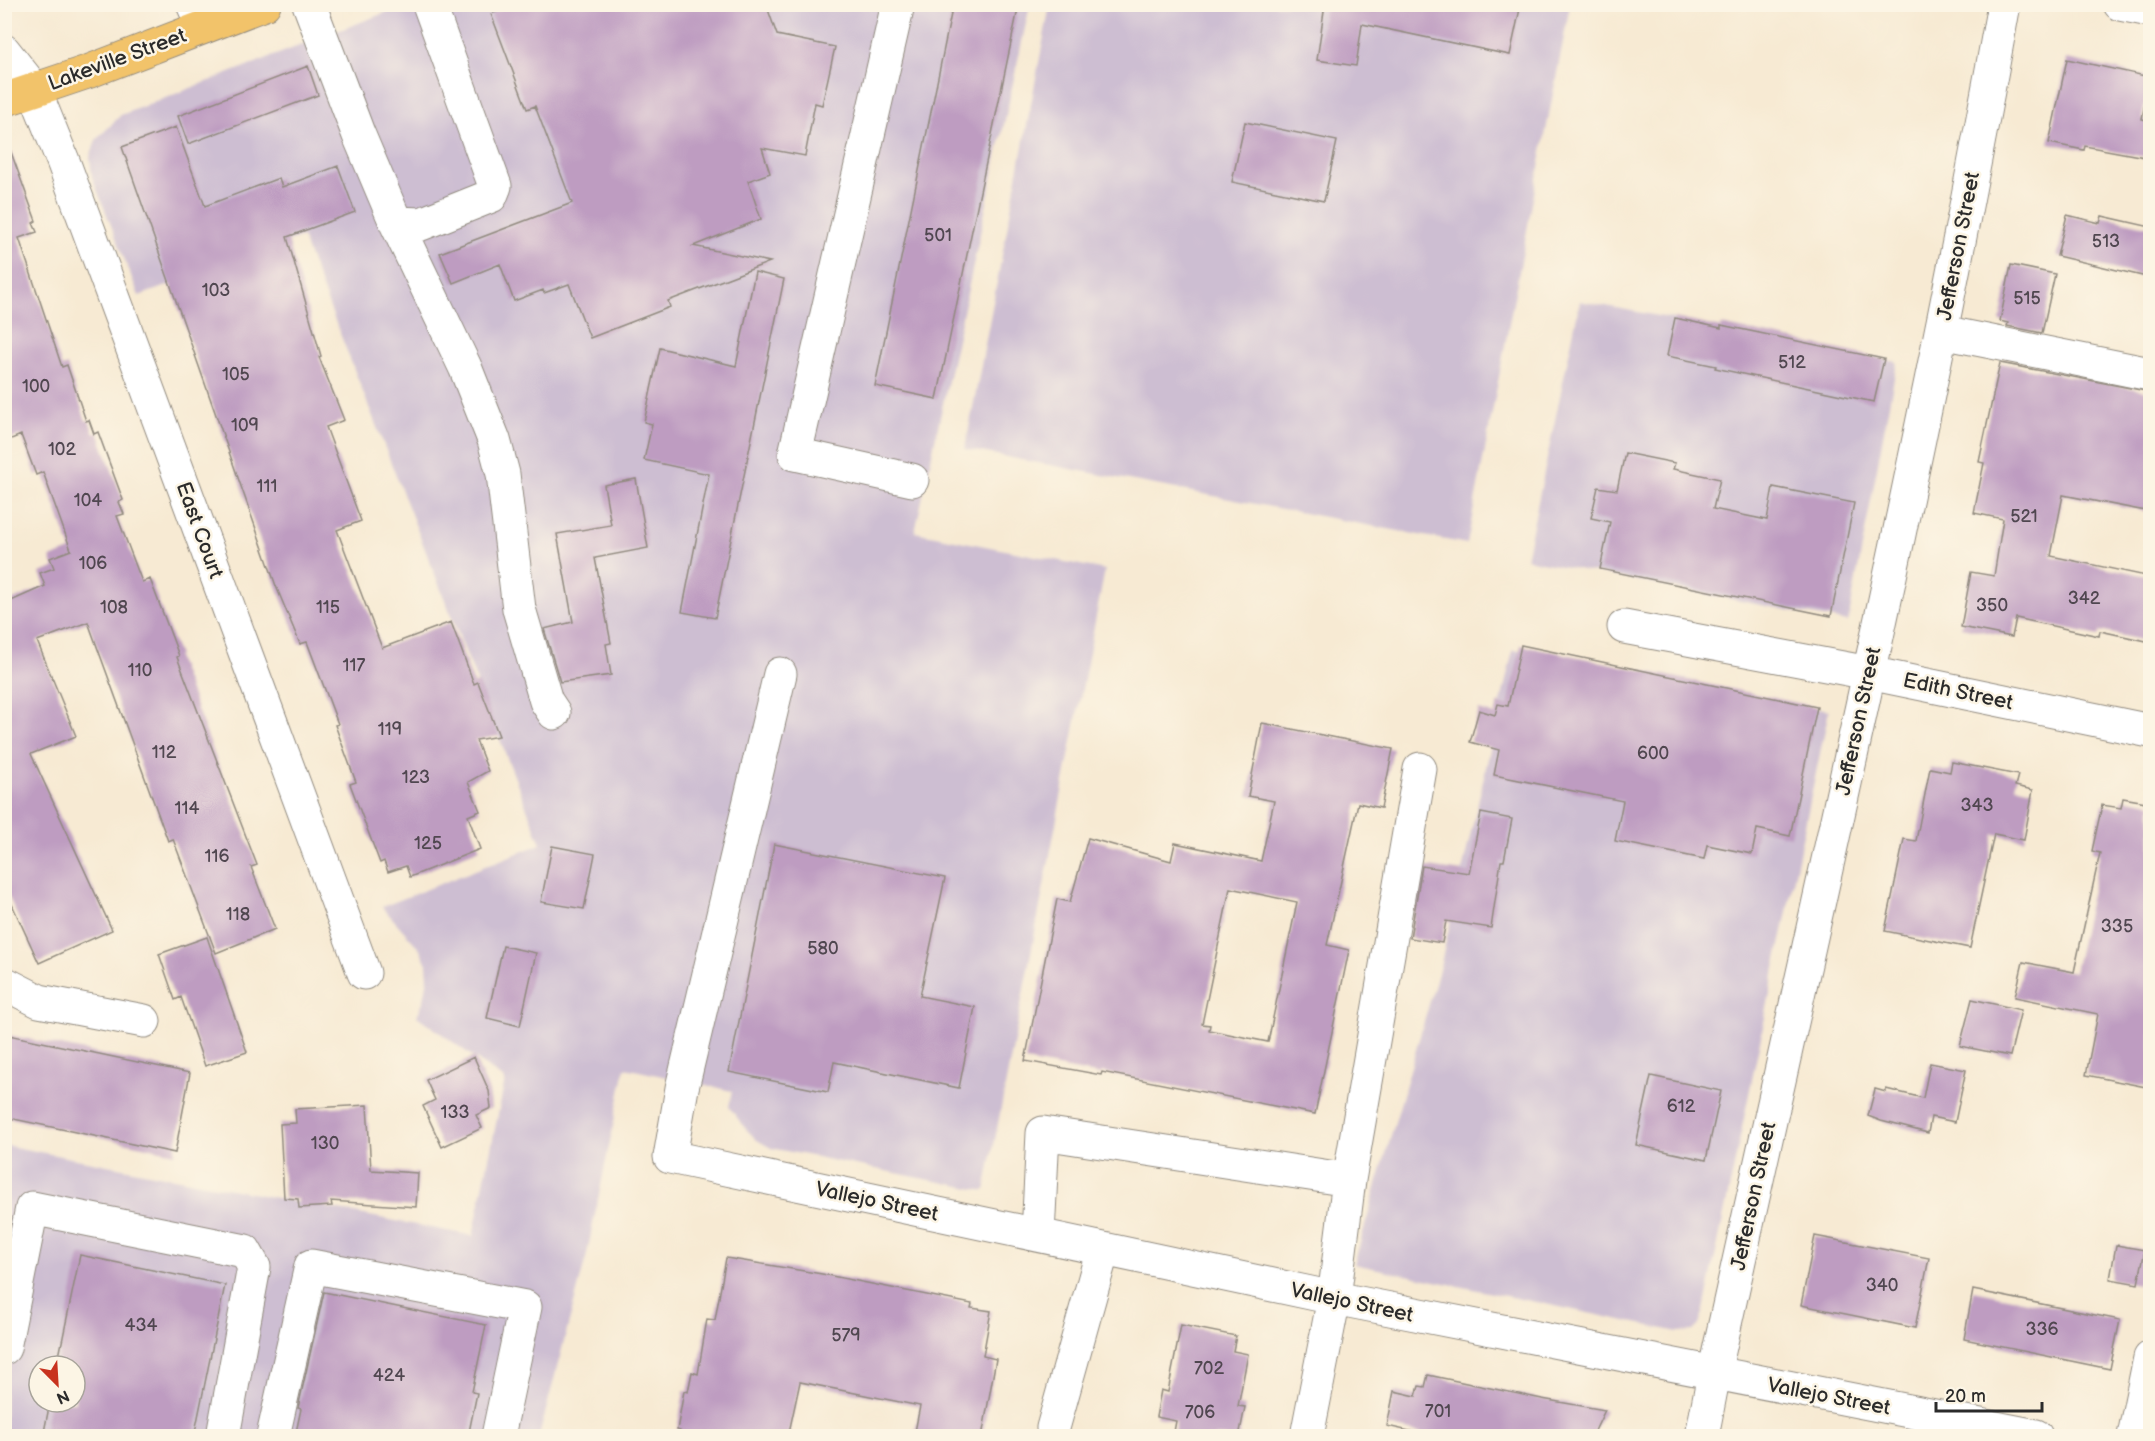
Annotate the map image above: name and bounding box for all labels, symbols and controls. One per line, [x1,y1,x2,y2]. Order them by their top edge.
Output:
street label: Lakeville Street [45,23,190,96]
street label: Jefferson Street [1932,169,1985,322]
house number: 501 [924,225,952,246]
house number: 513 [2092,231,2120,252]
house number: 103 [202,280,230,301]
house number: 515 [2013,288,2041,309]
house number: 512 [1778,352,1806,373]
house number: 105 [222,364,250,385]
house number: 100 [22,376,50,397]
house number: 109 [231,415,259,436]
house number: 102 [48,439,76,460]
house number: 111 [257,476,277,497]
street label: East Court [171,479,229,582]
house number: 104 [74,490,102,511]
house number: 521 [2010,506,2038,527]
house number: 106 [79,553,107,574]
house number: 342 [2068,588,2101,609]
house number: 350 [1976,595,2008,616]
house number: 108 [100,597,128,618]
house number: 115 [316,597,340,618]
street label: Jefferson Street [1831,644,1886,797]
house number: 117 [343,655,366,676]
house number: 110 [128,660,152,681]
street label: Edith Street [1901,668,2016,715]
house number: 119 [378,719,402,740]
house number: 112 [152,742,177,763]
house number: 600 [1637,743,1669,764]
house number: 123 [402,767,430,788]
house number: 343 [1960,795,1994,816]
house number: 114 [175,798,199,819]
house number: 125 [414,833,442,854]
house number: 116 [205,846,229,867]
house number: 118 [226,904,250,925]
house number: 335 [2101,916,2133,937]
house number: 580 [807,938,839,959]
house number: 612 [1667,1096,1696,1117]
house number: 133 [440,1102,470,1123]
street label: Jefferson Street [1726,1119,1781,1272]
house number: 130 [311,1133,339,1154]
street label: Vallejo Street [813,1176,941,1227]
house number: 340 [1866,1275,1898,1296]
street label: Vallejo Street [1288,1277,1416,1328]
house number: 434 [124,1315,158,1336]
house number: 336 [2025,1319,2059,1340]
house number: 579 [831,1325,861,1346]
north arrow [27,1354,87,1414]
house number: 702 [1194,1358,1224,1379]
house number: 424 [373,1365,405,1386]
street label: Vallejo Street [1765,1372,1893,1421]
scale bar [1936,1375,2042,1413]
text: N [53,1385,72,1407]
text: 20 m [1945,1386,1986,1407]
house number: 701 [1425,1401,1451,1422]
house number: 706 [1185,1402,1215,1423]

